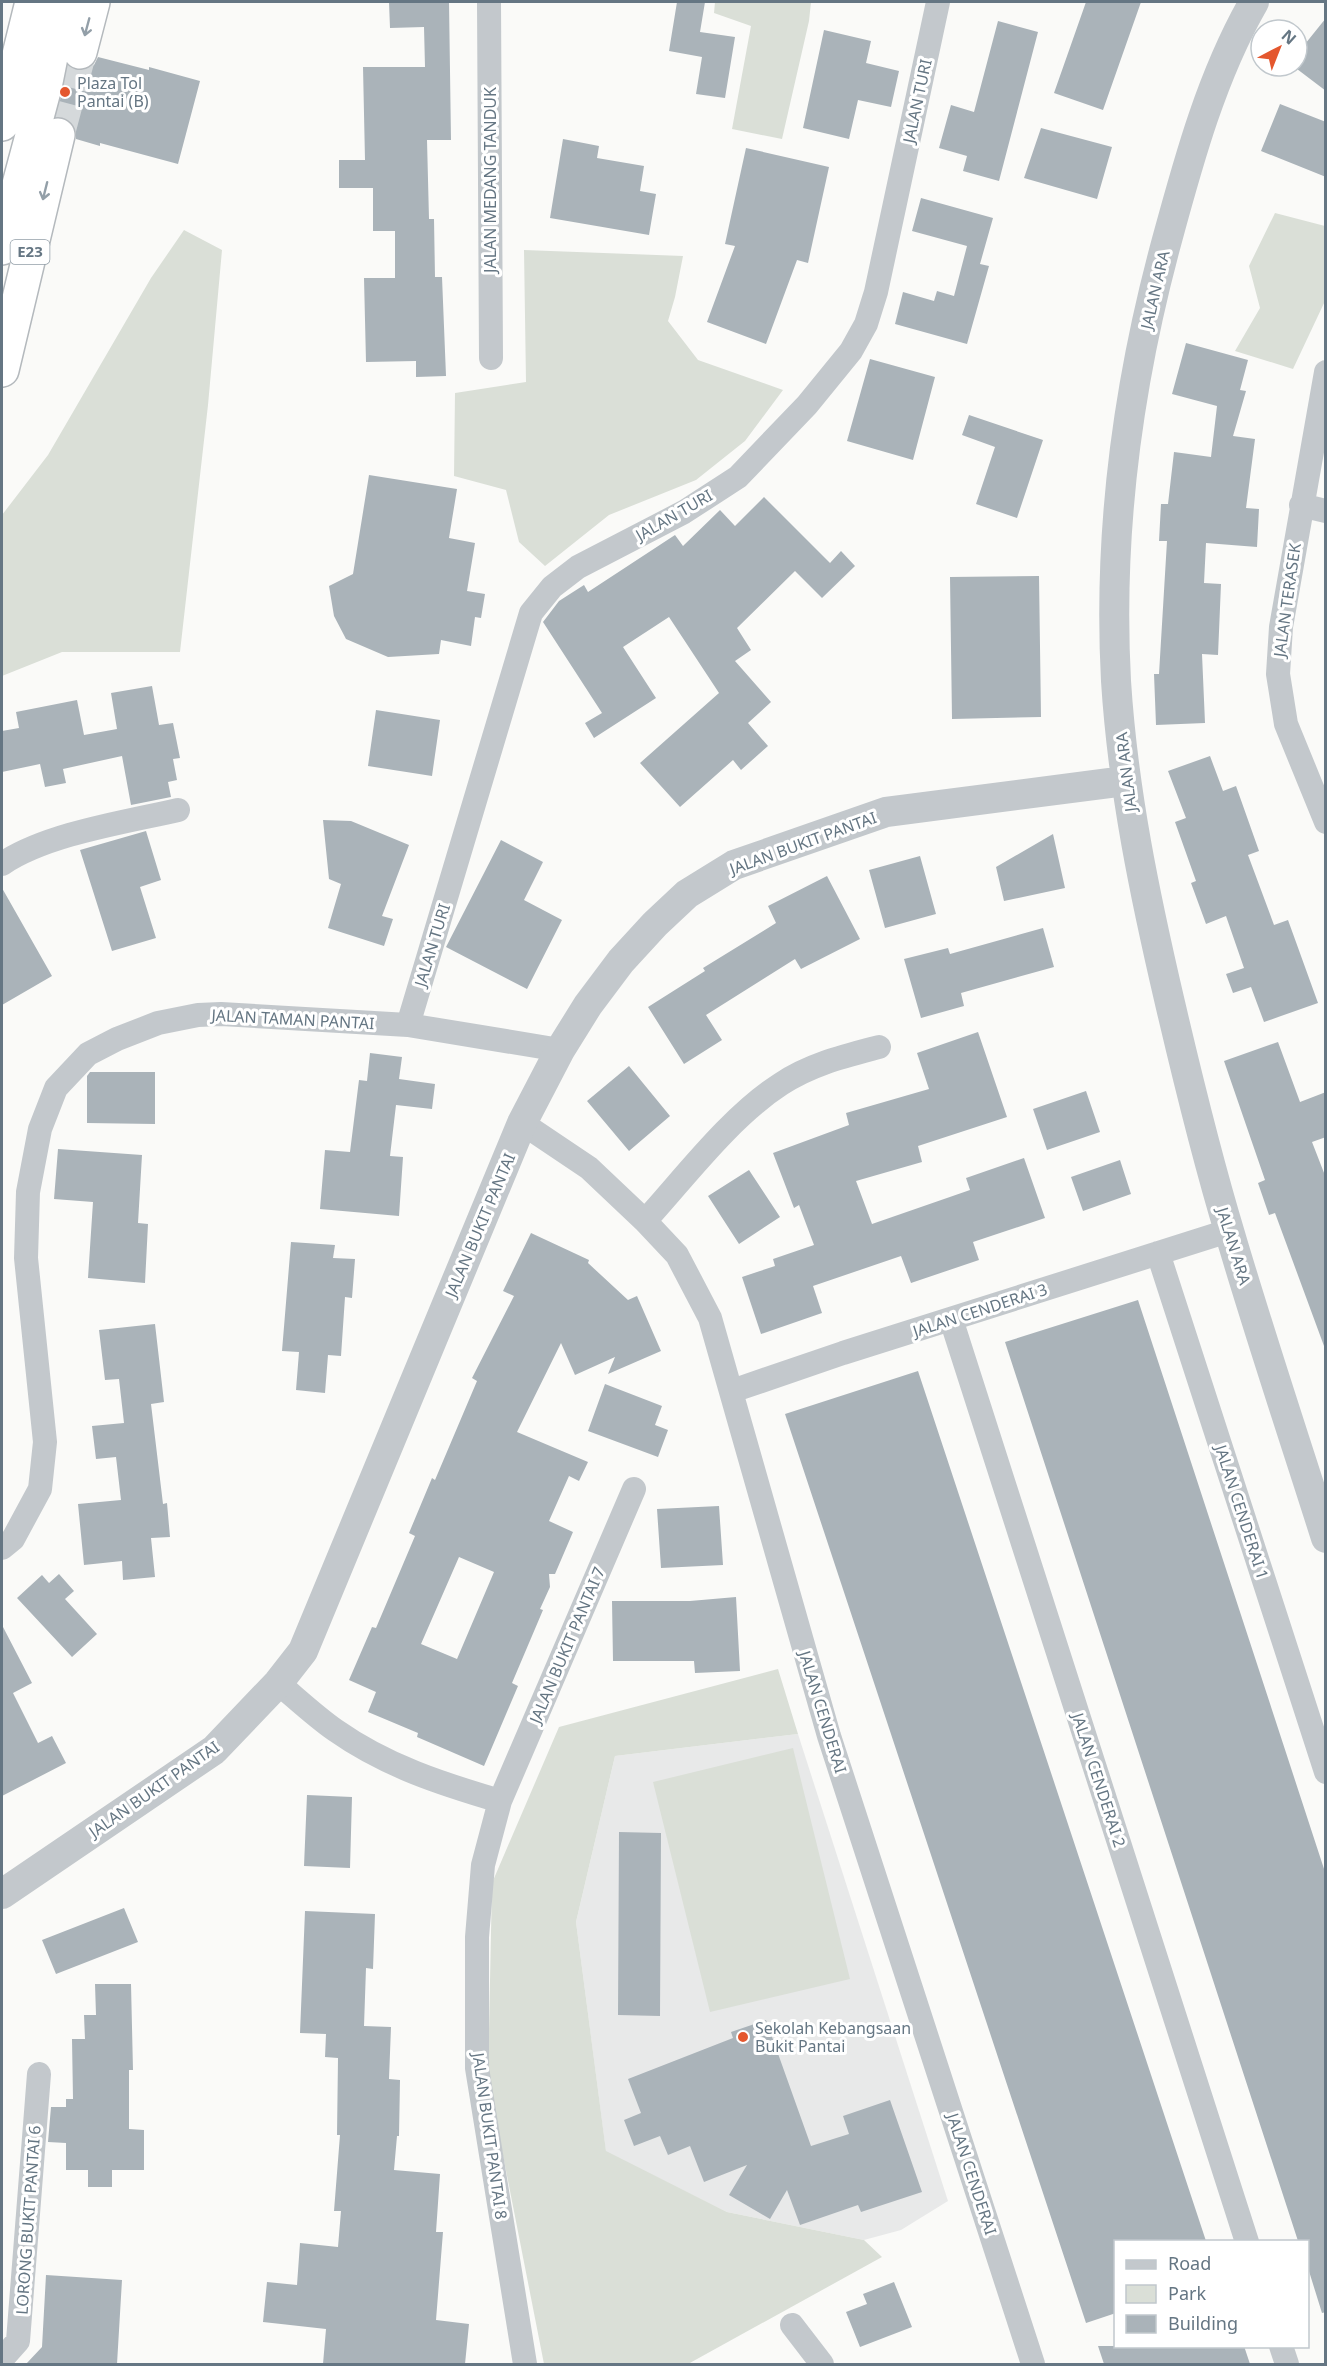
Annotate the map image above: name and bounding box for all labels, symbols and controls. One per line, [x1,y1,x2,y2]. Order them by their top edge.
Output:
one-way arrow [80,17,92,36]
north arrow [1249,18,1309,78]
text: N [1277,24,1301,49]
street label: JALAN TURI [897,57,937,147]
place label: Plaza Tol Pantai (B) [77,72,149,112]
marker: Plaza Tol Pantai (B) [58,85,72,99]
street label: JALAN MEDANG TANDUK [479,87,501,275]
one-way arrow [38,182,50,201]
road number: E23 [10,240,50,264]
street label: JALAN ARA [1135,248,1175,333]
street label: JALAN TURI [630,484,717,547]
street label: JALAN TERASEK [1268,541,1306,660]
street label: JALAN ARA [1110,730,1142,815]
street label: JALAN BUKIT PANTAI [725,806,879,880]
street label: JALAN TURI [408,901,455,991]
street label: JALAN TAMAN PANTAI [209,1004,375,1034]
street label: JALAN BUKIT PANTAI [439,1149,520,1302]
street label: JALAN ARA [1211,1203,1256,1288]
street label: JALAN CENDERAI 3 [908,1278,1050,1343]
street label: JALAN CENDERAI 1 [1209,1440,1274,1582]
street label: JALAN BUKIT PANTAI 7 [523,1563,610,1728]
street label: JALAN CENDERAI [793,1646,852,1776]
street label: JALAN CENDERAI 2 [1066,1708,1131,1850]
street label: JALAN BUKIT PANTAI [83,1736,224,1844]
place label: Sekolah Kebangsaan Bukit Pantai [755,2017,911,2057]
marker: Sekolah Kebangsaan Bukit Pantai [736,2030,750,2044]
street label: JALAN BUKIT PANTAI 8 [467,2049,513,2221]
street label: JALAN CENDERAI [941,2108,1002,2238]
street label: LORONG BUKIT PANTAI 6 [10,2125,46,2315]
legend [1114,2240,1309,2348]
text: Road [1168,2251,1211,2275]
text: Park [1168,2281,1206,2305]
text: Building [1168,2311,1238,2335]

